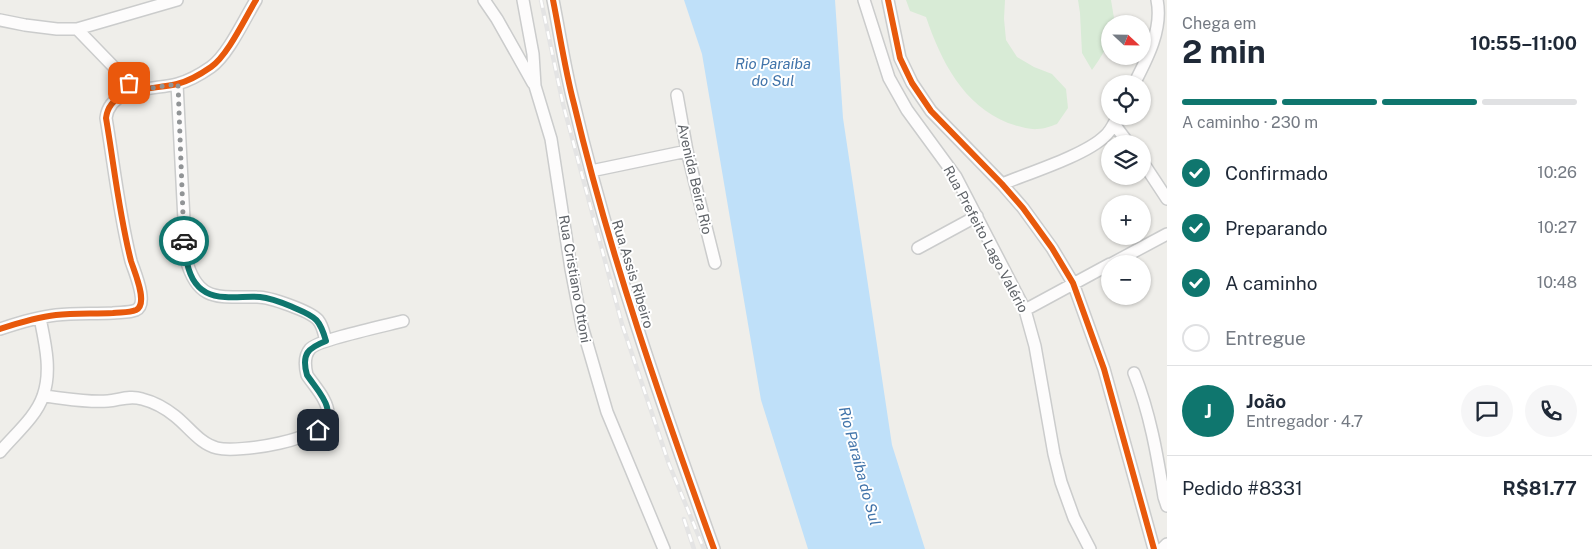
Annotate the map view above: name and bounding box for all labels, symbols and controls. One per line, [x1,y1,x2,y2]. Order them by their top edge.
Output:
text: Chega em [1182,14,1256,33]
north arrow [1101,15,1151,65]
map controls [1101,15,1151,305]
text: 10:55–11:00 [1470,32,1577,54]
text: 2 min [1182,33,1266,70]
water label: Rio Paraíba do Sul [735,55,811,89]
pin [108,62,150,104]
icon: bag [115,69,143,97]
button: locate [1101,75,1151,125]
text: A caminho · 230 m [1182,113,1318,132]
street label: Avenida Beira Rio [674,122,716,236]
button: layers [1101,135,1151,185]
icon: check [1182,159,1210,187]
text: Confirmado [1225,162,1328,184]
street label: Rua Prefeito Lago Valério [940,163,1032,315]
text: 10:26 [1537,163,1577,182]
button: + [1101,195,1151,245]
street label: Rua Cristiano Ottoni [556,214,594,344]
icon: check [1182,214,1210,242]
courier [159,216,209,266]
text: Preparando [1225,217,1327,239]
street label: Rua Assis Ribeiro [609,218,657,330]
text: 10:27 [1538,218,1577,237]
icon: car [170,227,198,255]
button: − [1101,255,1151,305]
icon: check [1182,269,1210,297]
text: A caminho [1225,272,1318,294]
text: 10:48 [1537,273,1577,292]
text: Entregue [1225,327,1306,349]
button: chat [1461,385,1513,437]
button: phone [1525,385,1577,437]
text: João [1246,390,1286,412]
text: J [1204,400,1212,422]
water label: Rio Paraíba do Sul [836,405,884,527]
pin [297,409,339,451]
text: Entregador · 4.7 [1246,412,1363,431]
icon: home [304,416,332,444]
text: Pedido #8331 [1182,477,1303,499]
text: R$81.77 [1502,477,1577,499]

